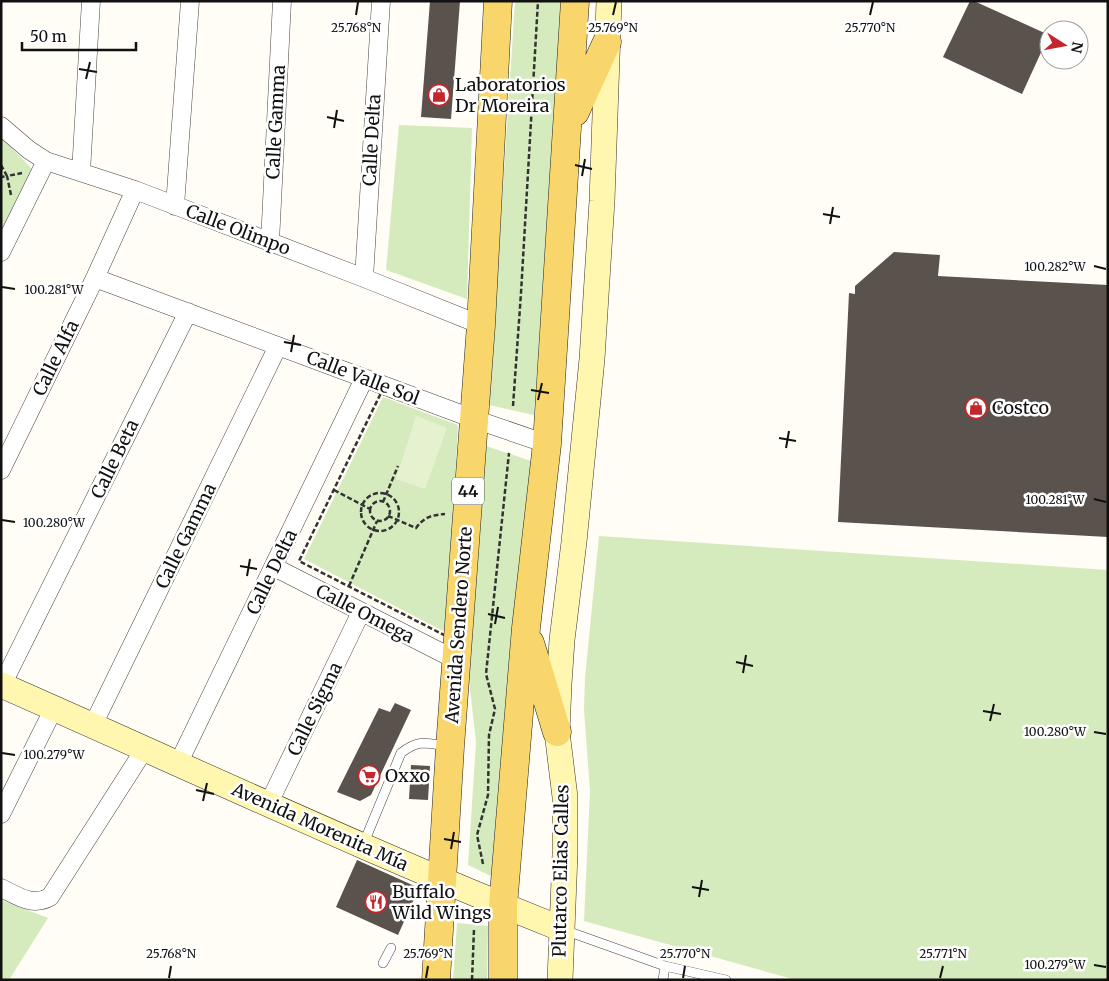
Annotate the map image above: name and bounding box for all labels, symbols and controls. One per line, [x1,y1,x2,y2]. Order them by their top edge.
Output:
scale bar [22,20,136,52]
text: 25.768°N [331,20,382,35]
text: 25.769°N [588,20,639,35]
text: 25.770°N [845,20,896,35]
north arrow [1039,20,1089,70]
text: 50 m [30,27,67,46]
text: N [1067,40,1087,55]
street label: Calle Gamma [261,64,290,180]
place label: Laboratorios Dr Moreira [455,73,566,117]
shop icon: Laboratorios Dr Moreira [427,83,451,107]
street label: Calle Delta [358,93,385,186]
street label: Calle Olimpo [183,199,294,260]
text: 100.282°W [1024,259,1087,274]
text: 100.281°W [25,282,84,297]
street label: Calle Alfa [27,316,84,399]
street label: Calle Valle Sol [304,345,423,410]
shop icon: Costco [964,396,988,420]
place label: Costco [992,396,1049,419]
street label: Calle Beta [86,415,144,502]
road number: 44 [452,478,484,504]
street label: Calle Gamma [150,479,221,592]
text: 100.281°W [1026,492,1085,507]
text: 100.280°W [23,515,86,530]
street label: Calle Delta [241,525,302,618]
street label: Avenida Sendero Norte [440,526,477,725]
street label: Calle Omega [312,579,419,648]
street label: Calle Sigma [282,658,347,759]
text: 100.280°W [1024,724,1087,739]
text: 100.279°W [24,747,86,762]
supermarket icon: Oxxo [357,764,381,788]
place label: Oxxo [385,764,430,787]
street label: Avenida Morenita Mía [228,777,412,876]
street label: Plutarco Elias Calles [547,784,574,958]
place label: Buffalo Wild Wings [391,880,492,924]
restaurant icon: Buffalo Wild Wings [364,890,388,914]
text: 25.768°N [146,946,197,961]
text: 25.769°N [403,946,454,961]
text: 25.770°N [660,946,711,961]
text: 25.771°N [919,946,967,961]
text: 100.279°W [1025,957,1087,972]

